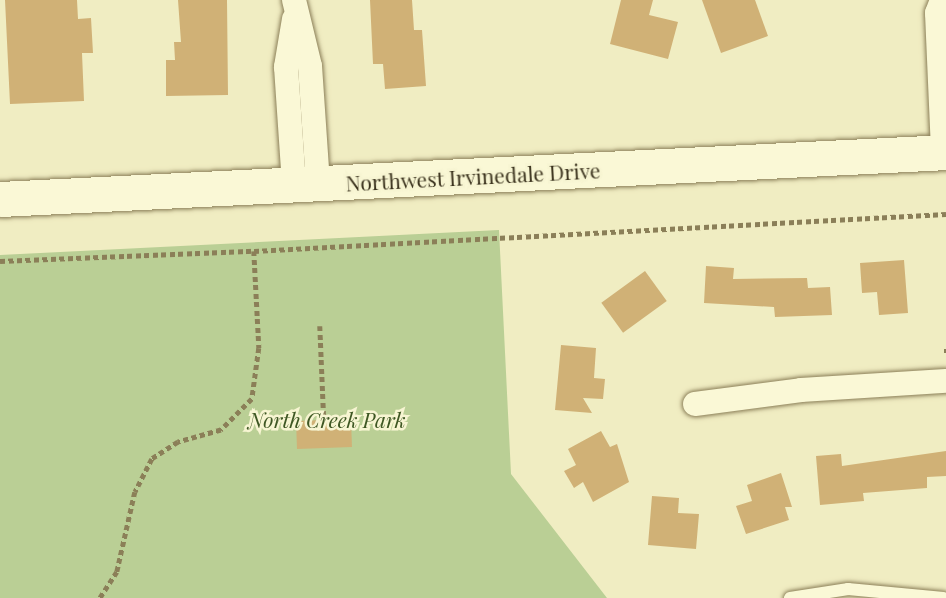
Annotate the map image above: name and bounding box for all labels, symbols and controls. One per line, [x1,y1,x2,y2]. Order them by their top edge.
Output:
street label: Northwest Irvinedale Drive [345,157,601,195]
park label: North Creek Park [248,406,406,432]

